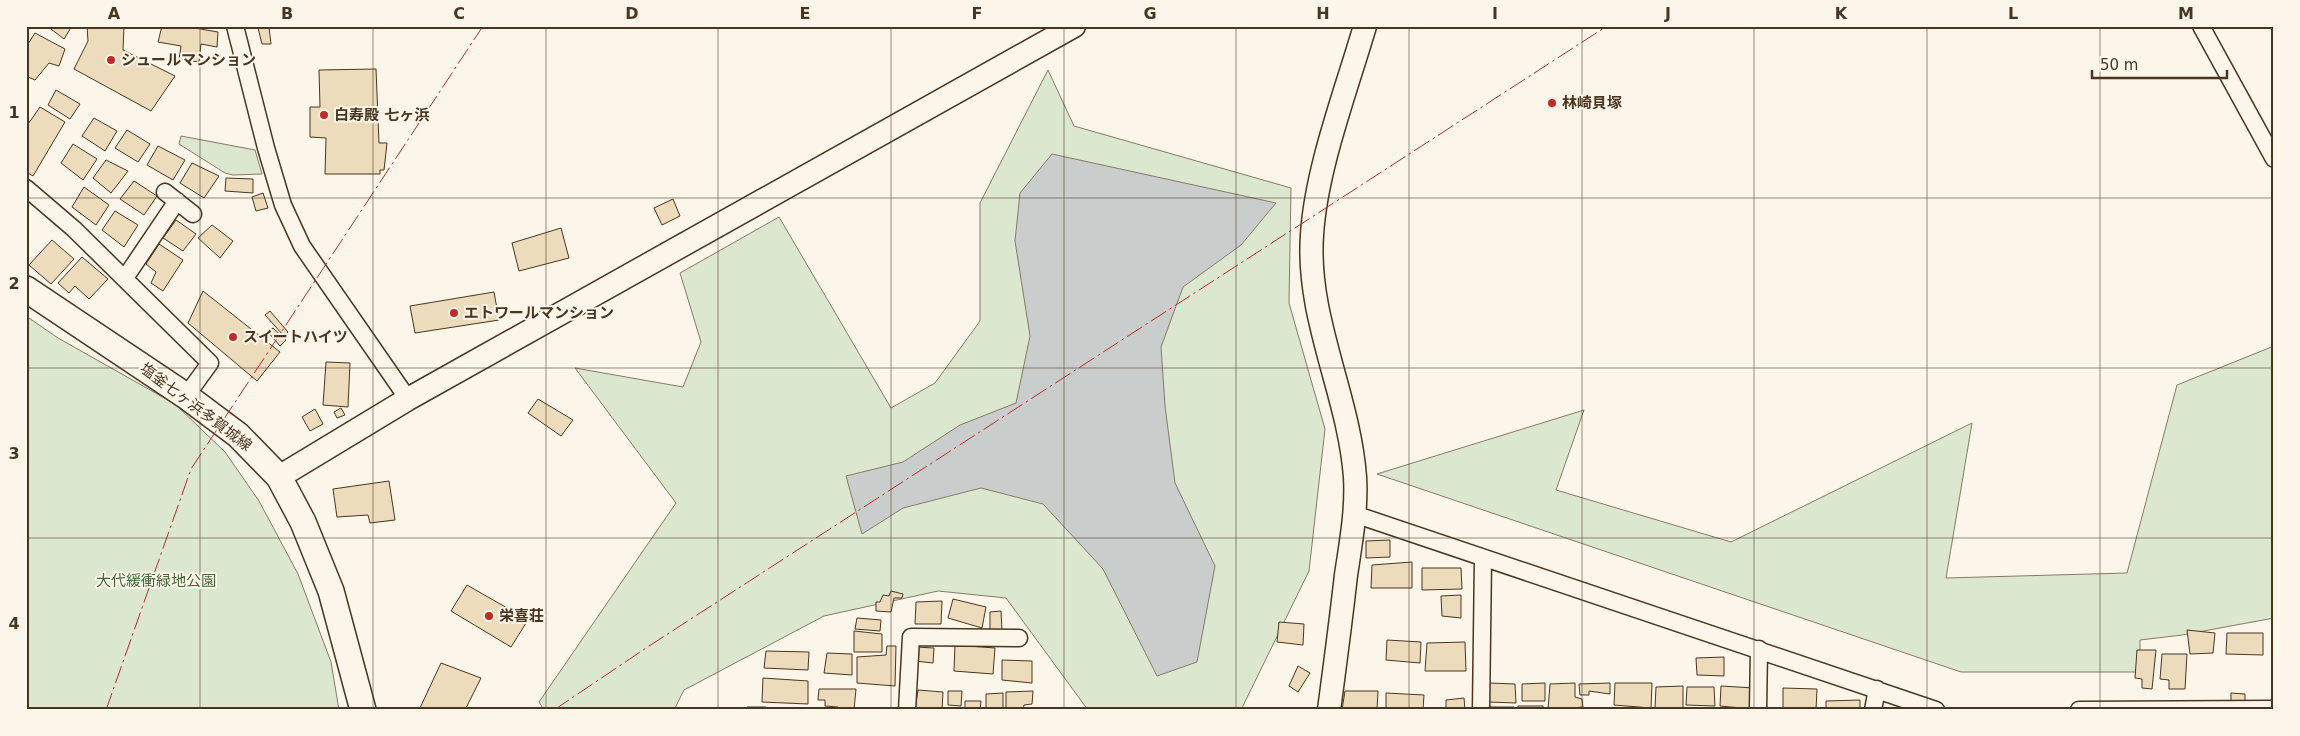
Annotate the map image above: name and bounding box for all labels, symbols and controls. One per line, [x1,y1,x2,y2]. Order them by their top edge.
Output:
text: A [108,4,121,23]
text: B [281,4,293,23]
text: C [453,4,465,23]
text: D [625,4,639,23]
text: E [800,4,810,23]
text: F [972,4,982,23]
text: G [1143,4,1157,23]
text: H [1316,4,1330,23]
text: I [1492,4,1498,23]
text: J [1664,4,1671,23]
text: K [1835,4,1848,23]
text: L [2008,4,2018,23]
text: M [2178,4,2194,23]
scale bar [2092,48,2228,80]
place label: シュールマンション [121,51,256,69]
marker: シュールマンション [105,54,117,66]
text: 50 m [2100,56,2138,74]
place label: 林崎貝塚 [1562,94,1622,112]
marker: 林崎貝塚 [1546,97,1558,109]
text: 1 [8,103,20,122]
place label: 白寿殿 七ヶ浜 [334,106,430,124]
marker: 白寿殿 七ヶ浜 [318,109,330,121]
text: 2 [8,274,20,293]
place label: エトワールマンション [464,304,614,322]
marker: エトワールマンション [448,307,460,319]
place label: スイートハイツ [243,328,348,346]
marker: スイートハイツ [227,331,239,343]
street label: 塩釜七ヶ浜多賀城線 [137,359,255,455]
text: 3 [8,444,20,463]
park label: 大代緩衝緑地公園 [96,572,216,590]
place label: 栄喜荘 [499,607,544,625]
marker: 栄喜荘 [483,610,495,622]
text: 4 [8,614,20,633]

